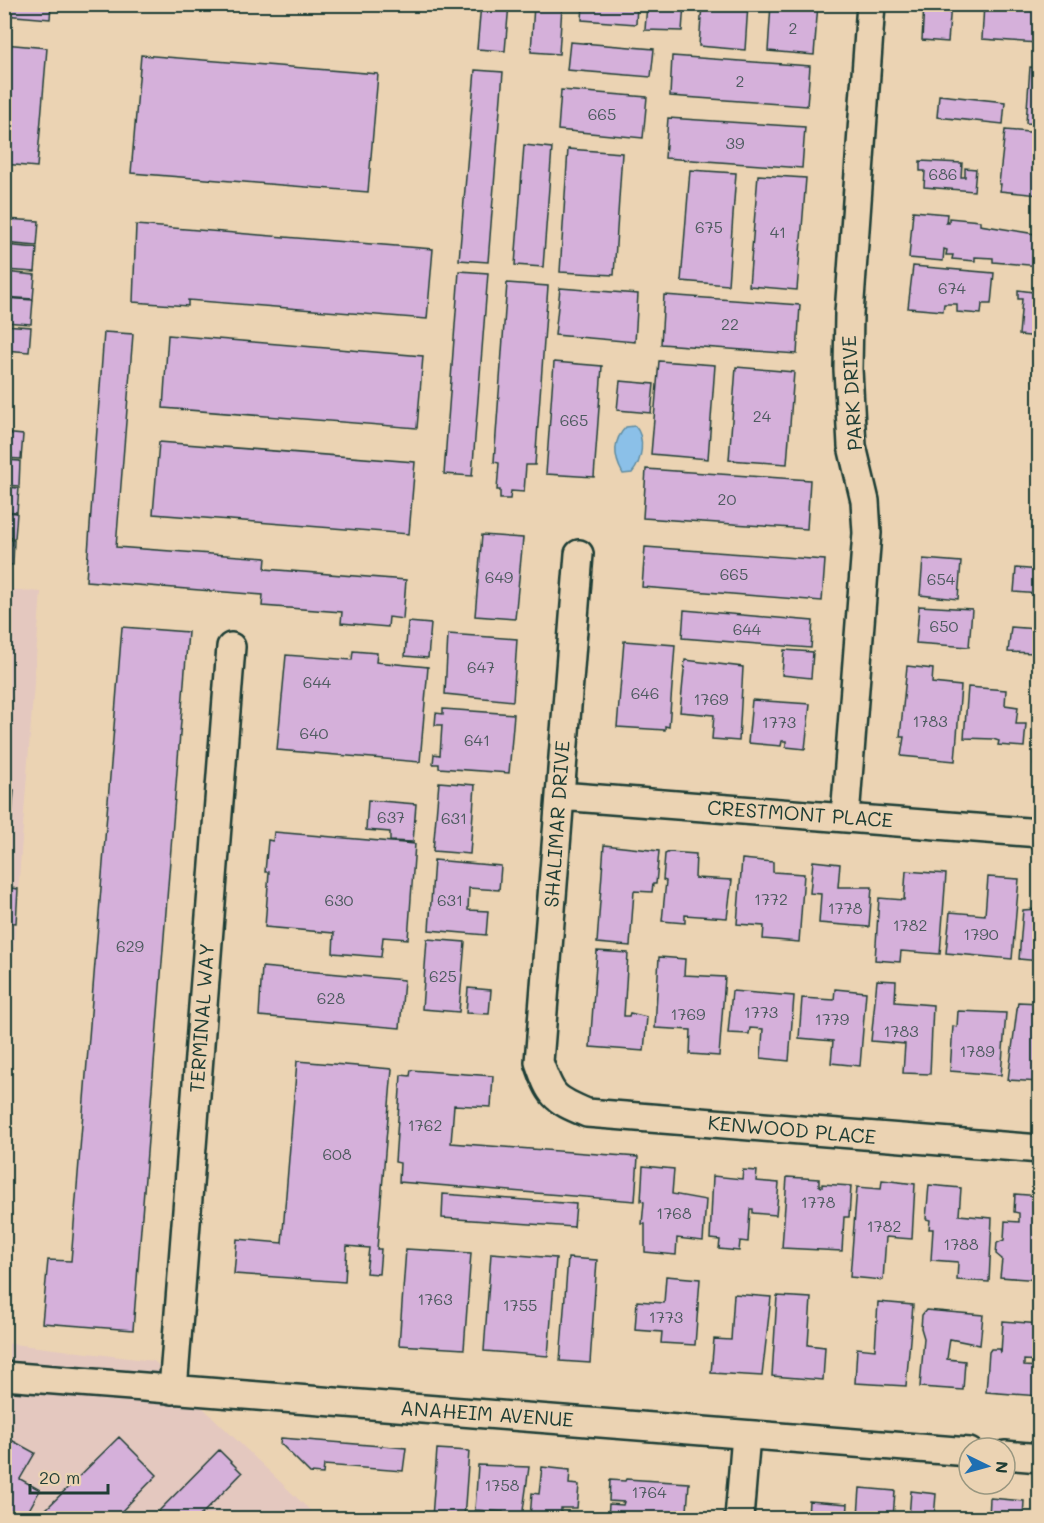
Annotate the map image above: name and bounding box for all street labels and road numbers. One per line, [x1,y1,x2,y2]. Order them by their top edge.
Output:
street label: PARK DRIVE [835,335,867,451]
street label: SHALIMAR DRIVE [537,740,575,908]
street label: CRESTMONT PLACE [706,794,894,832]
street label: TERMINAL WAY [183,942,219,1094]
street label: KENWOOD PLACE [707,1109,877,1149]
street label: ANAHEIM AVENUE [399,1394,575,1432]

